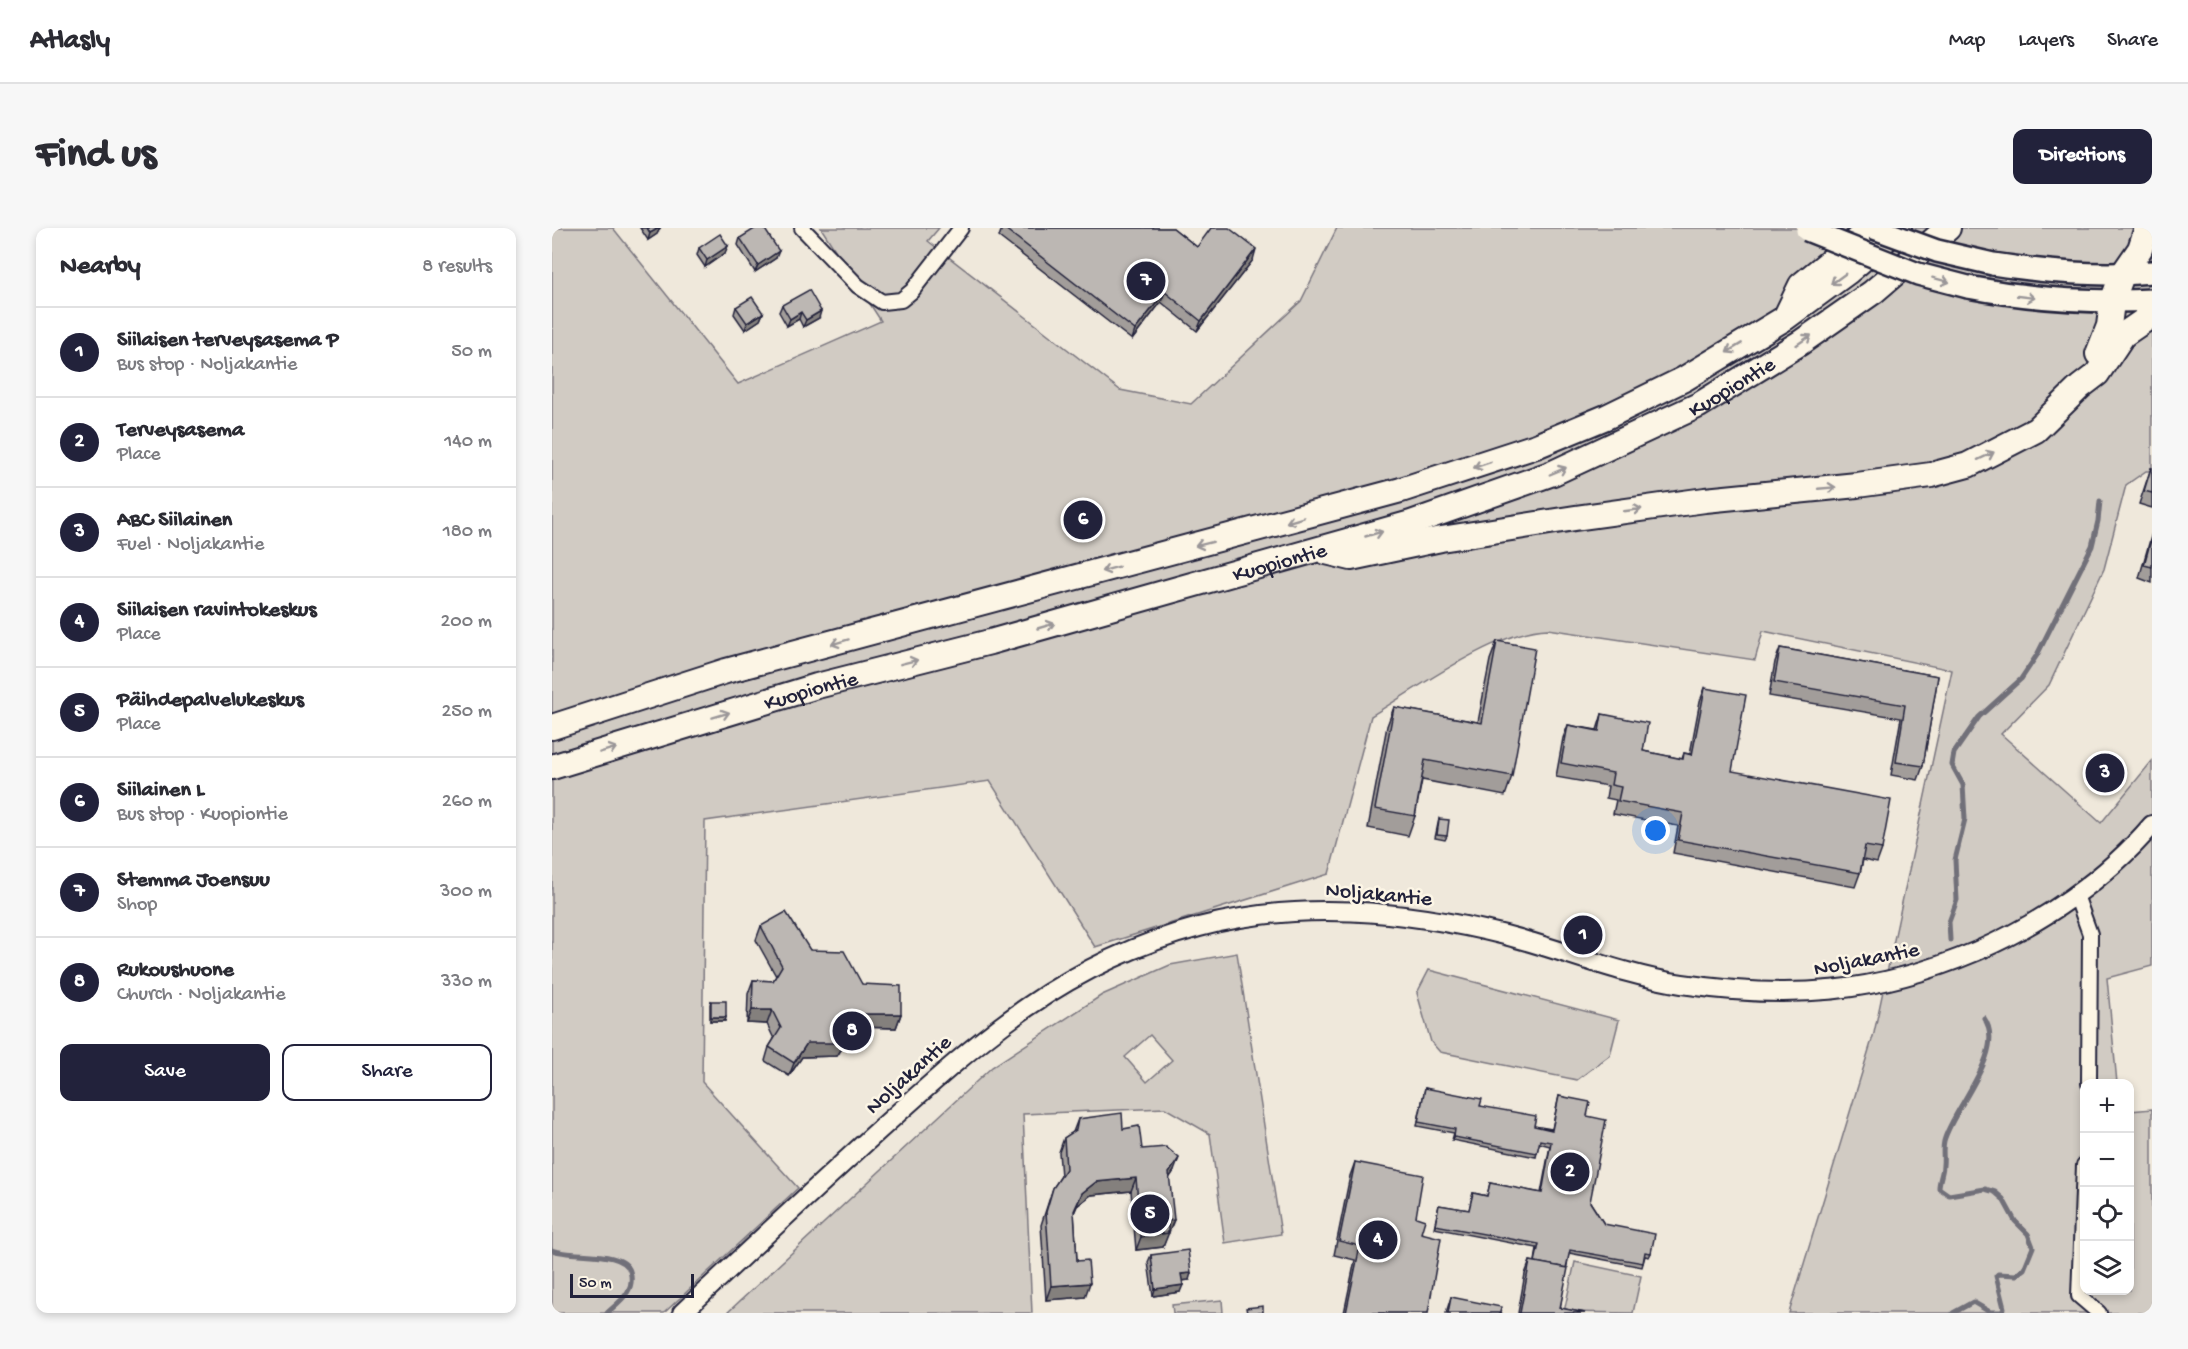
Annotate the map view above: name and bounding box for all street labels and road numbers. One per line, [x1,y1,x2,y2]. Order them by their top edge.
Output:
street label: Kuopiontie [1685,352,1781,425]
street label: Kuopiontie [1230,538,1331,590]
street label: Kuopiontie [761,667,862,718]
street label: Noljakantie [1324,878,1434,914]
street label: Noljakantie [1812,938,1922,984]
street label: Noljakantie [861,1030,959,1121]

